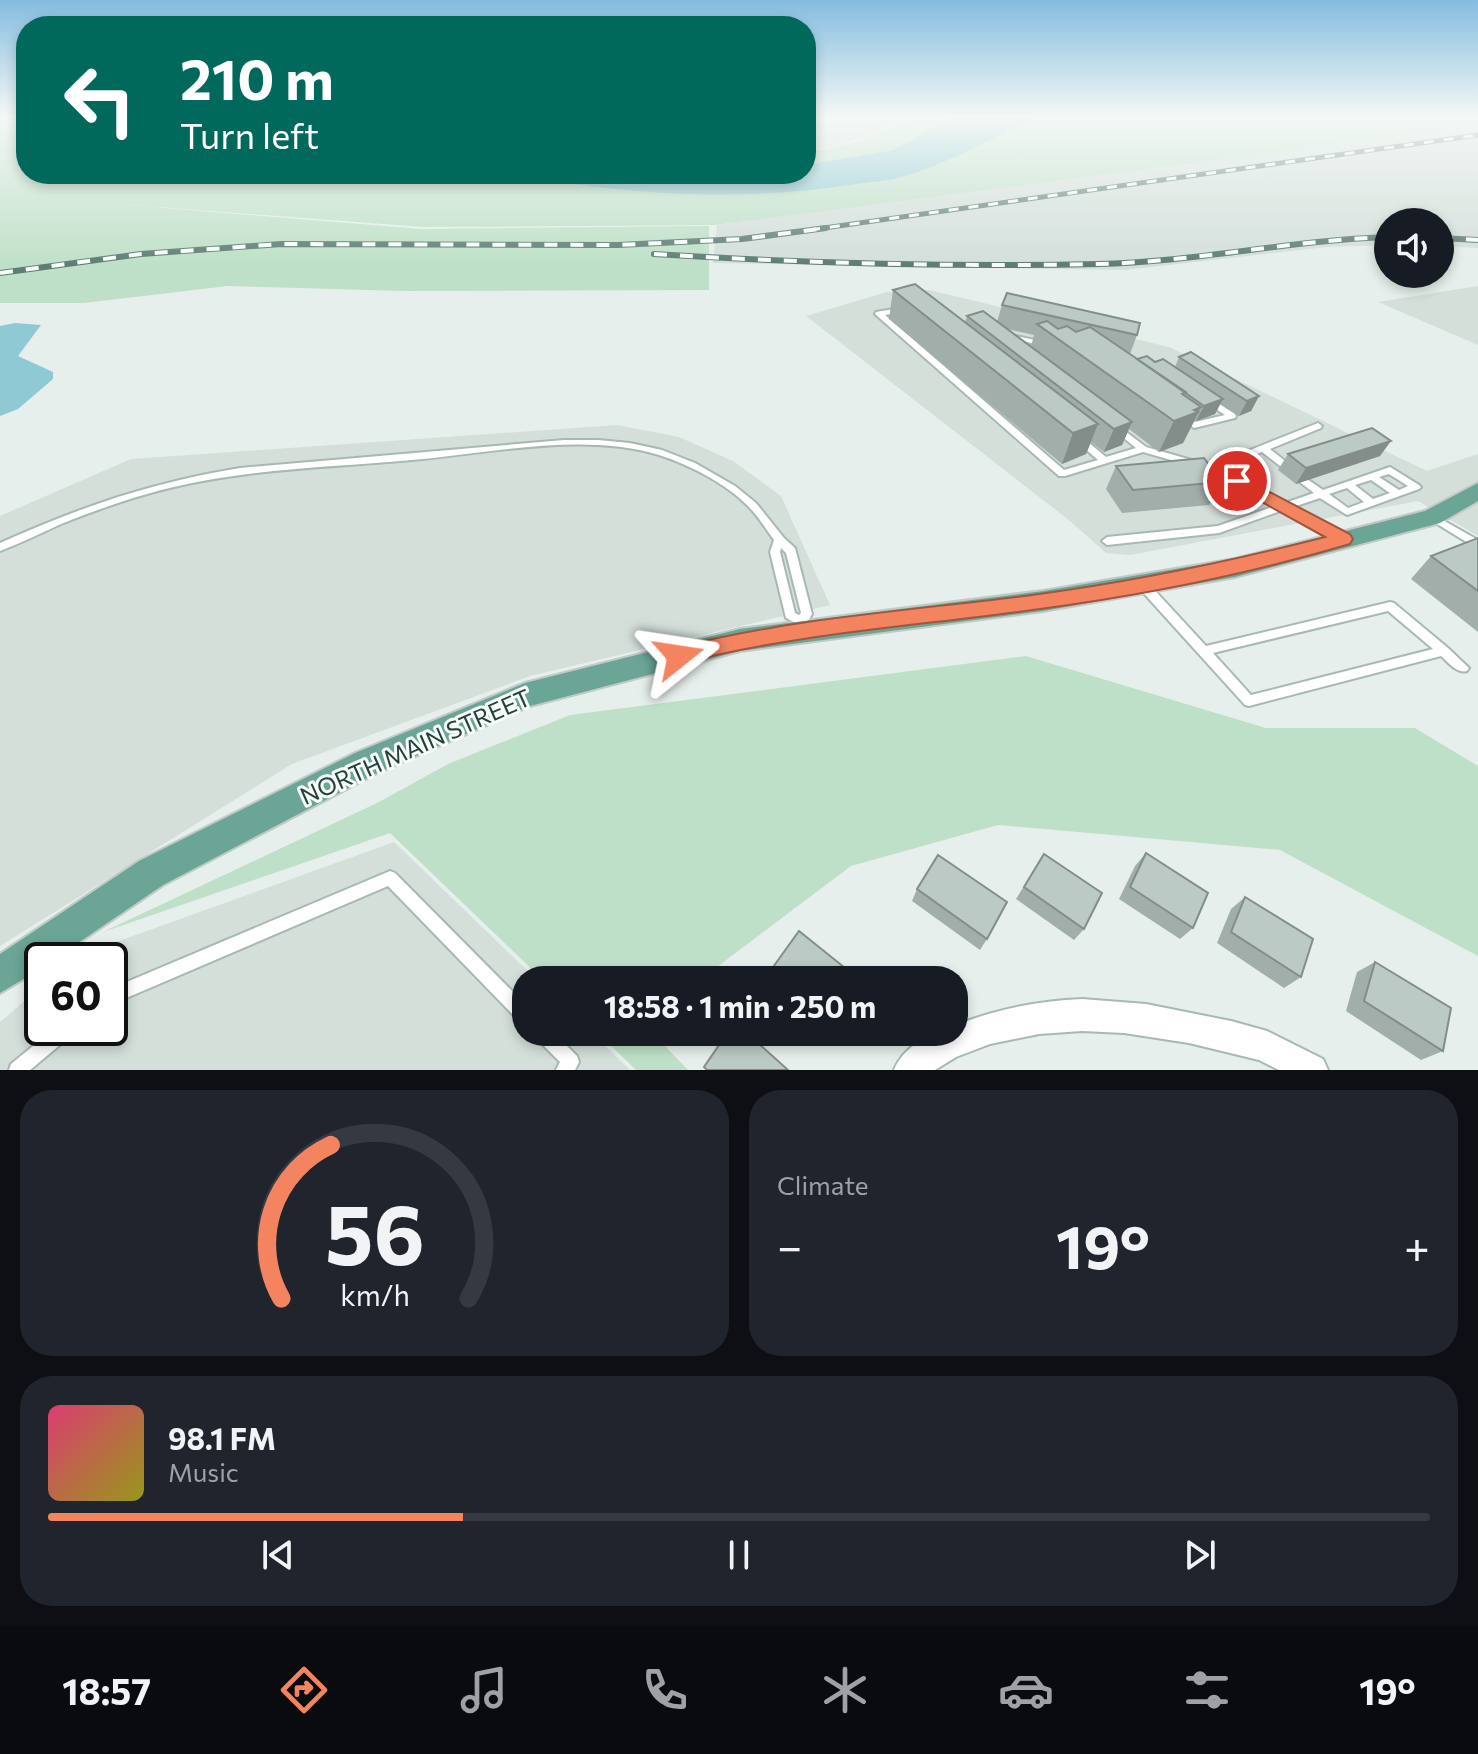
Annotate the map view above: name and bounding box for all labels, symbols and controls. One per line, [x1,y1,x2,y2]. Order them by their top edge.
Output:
text: 210 m [180,43,334,112]
icon: left [48,48,152,152]
text: Turn left [180,112,319,156]
map controls [1374,208,1454,288]
button: sound [1374,208,1454,288]
pin [1203,447,1271,515]
icon: arrive [1215,459,1259,503]
position arrow [637,614,721,698]
street label: NORTH MAIN STREET [295,682,535,810]
speed limit sign: 60 [24,942,128,1046]
text: 18:58 · 1 min · 250 m [604,987,876,1024]
text: Climate [777,1169,869,1200]
text: 56 [325,1180,424,1282]
text: 19° [1056,1208,1150,1281]
text: − [777,1218,802,1272]
text: + [1404,1218,1430,1272]
text: km/h [340,1277,409,1312]
text: 98.1 FM [168,1419,276,1456]
text: Music [168,1456,239,1487]
icon: previous [256,1533,300,1577]
icon: pause [717,1533,761,1577]
icon: next [1178,1533,1222,1577]
icon: directions [276,1662,332,1718]
icon: music [456,1662,512,1718]
icon: phone [637,1662,693,1718]
icon: climate [817,1662,873,1718]
icon: car [998,1662,1054,1718]
icon: filters [1179,1662,1235,1718]
text: 18:57 [62,1668,151,1712]
text: 19° [1359,1668,1416,1712]

